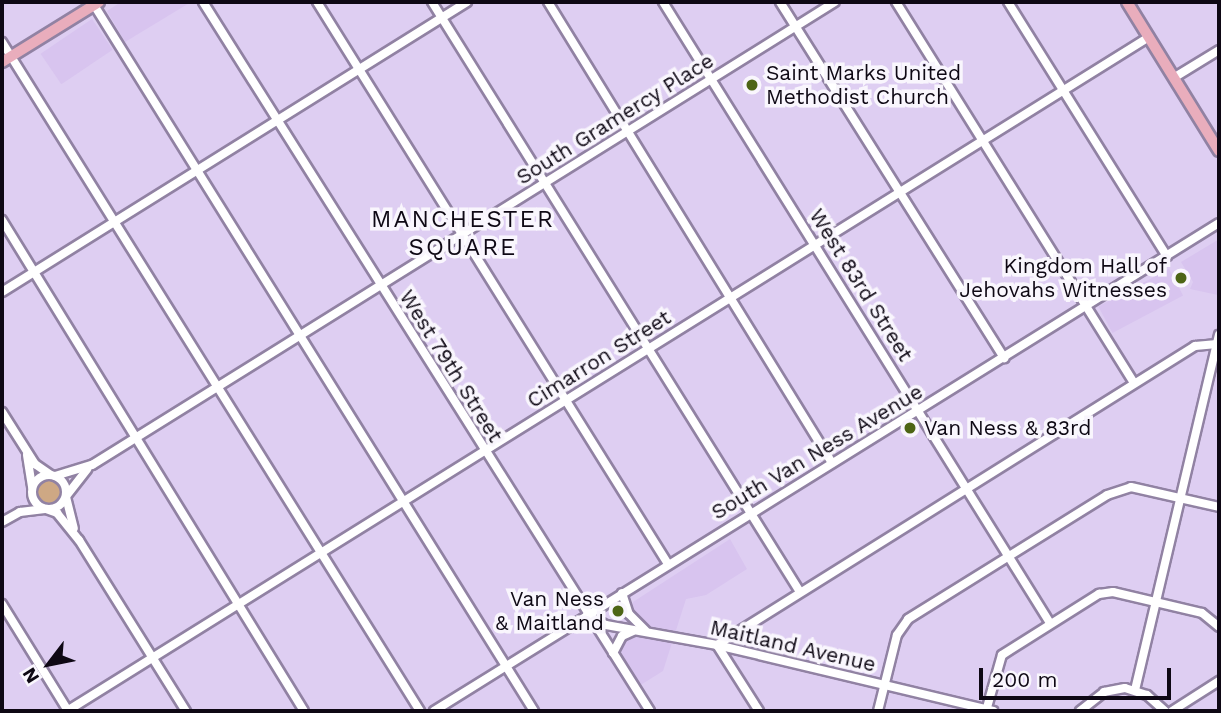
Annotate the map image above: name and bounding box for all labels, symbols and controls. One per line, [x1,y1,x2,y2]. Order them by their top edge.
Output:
street label: South Gramercy Place [512,48,718,190]
place label: Saint Marks United Methodist Church [766,60,961,110]
marker: Saint Marks United Methodist Church [744,77,760,93]
street label: West 83rd Street [804,204,918,366]
district label: MANCHESTER SQUARE [372,206,554,262]
place label: Kingdom Hall of Jehovahs Witnesses [959,253,1167,303]
marker: Kingdom Hall of Jehovahs Witnesses [1173,270,1189,286]
street label: West 79th Street [394,285,508,447]
street label: Cimarron Street [523,305,675,413]
street label: South Van Ness Avenue [706,379,928,525]
place label: Van Ness & 83rd [924,415,1091,441]
marker: Van Ness & 83rd [902,420,918,436]
place label: Van Ness & Maitland [495,586,604,636]
marker: Van Ness & Maitland [610,603,626,619]
street label: Maitland Avenue [707,615,879,677]
north arrow [14,629,84,699]
scale bar [983,654,1176,698]
text: N [17,663,44,687]
text: 200 m [992,667,1058,692]

